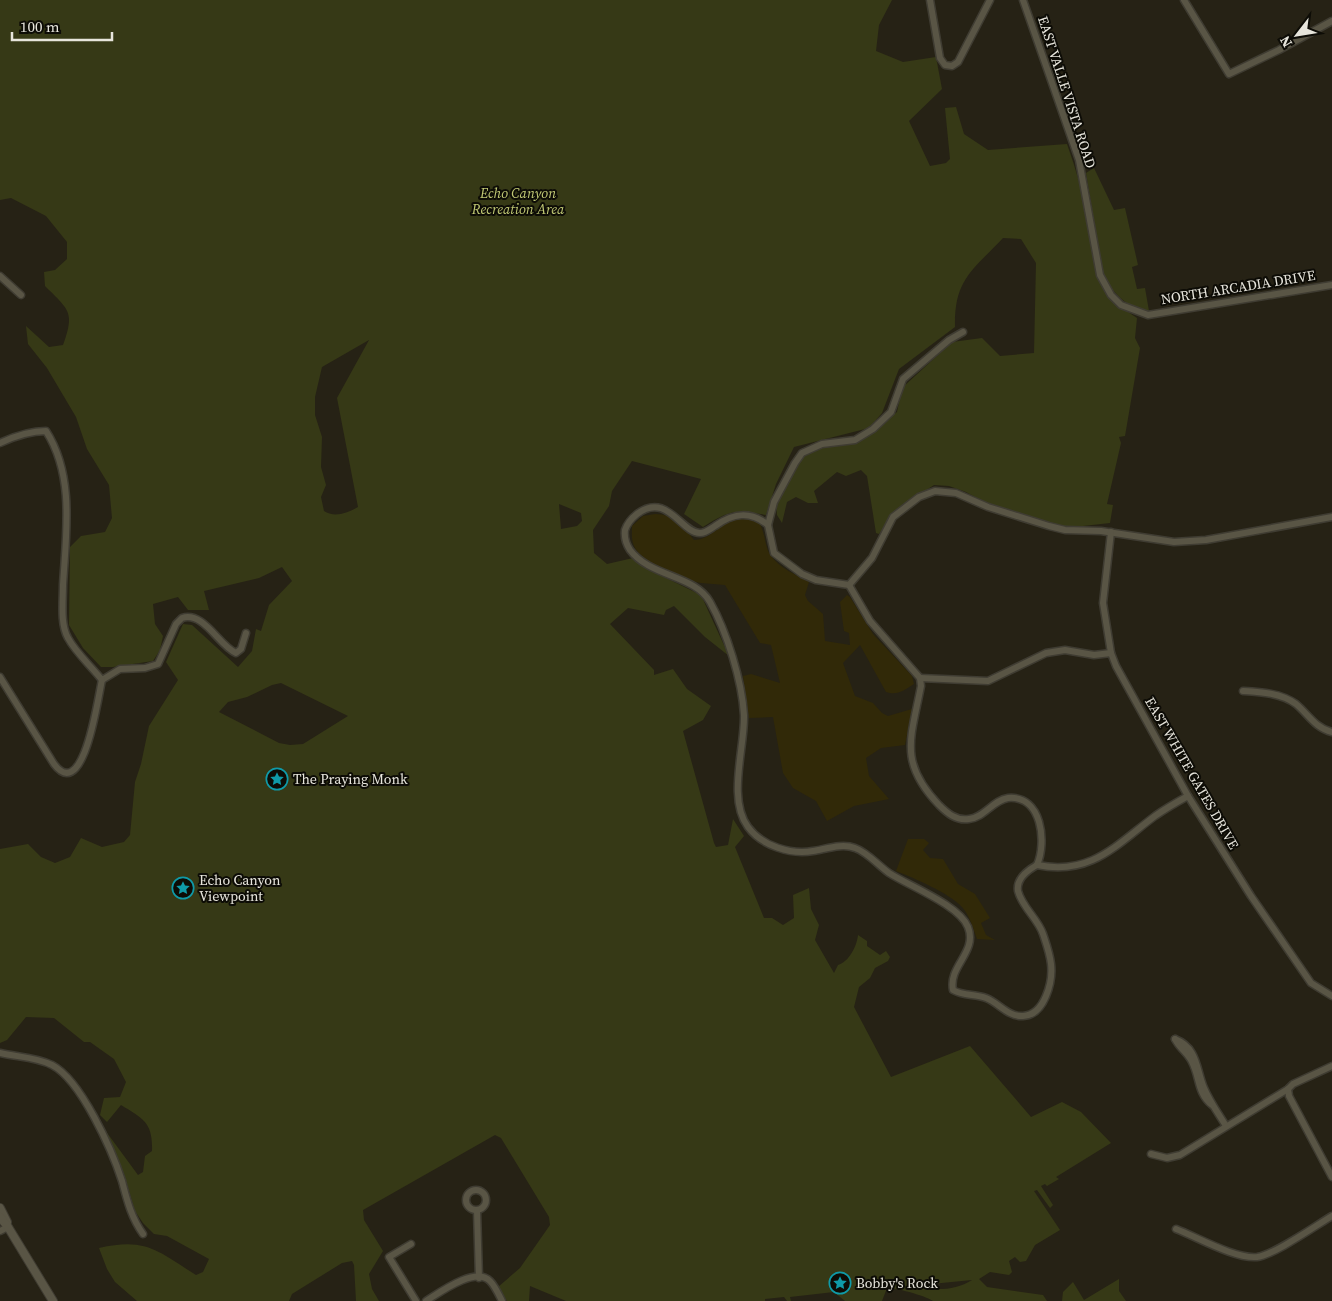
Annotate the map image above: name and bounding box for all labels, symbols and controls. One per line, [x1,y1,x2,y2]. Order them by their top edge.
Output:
scale bar [12,10,112,42]
north arrow [1272,10,1322,60]
street label: EAST VALLE VISTA ROAD [1033,13,1101,171]
text: 100 m [20,16,60,37]
text: N [1275,32,1297,51]
park label: Echo Canyon Recreation Area [471,183,565,219]
street label: NORTH ARCADIA DRIVE [1159,265,1317,309]
street label: EAST WHITE GATES DRIVE [1140,693,1244,853]
place icon: The Praying Monk [265,767,289,791]
place label: The Praying Monk [293,769,408,789]
place label: Echo Canyon Viewpoint [199,870,281,906]
place icon: Echo Canyon Viewpoint [171,876,195,900]
place icon: Bobby's Rock [828,1271,852,1295]
place label: Bobby's Rock [856,1273,938,1293]

